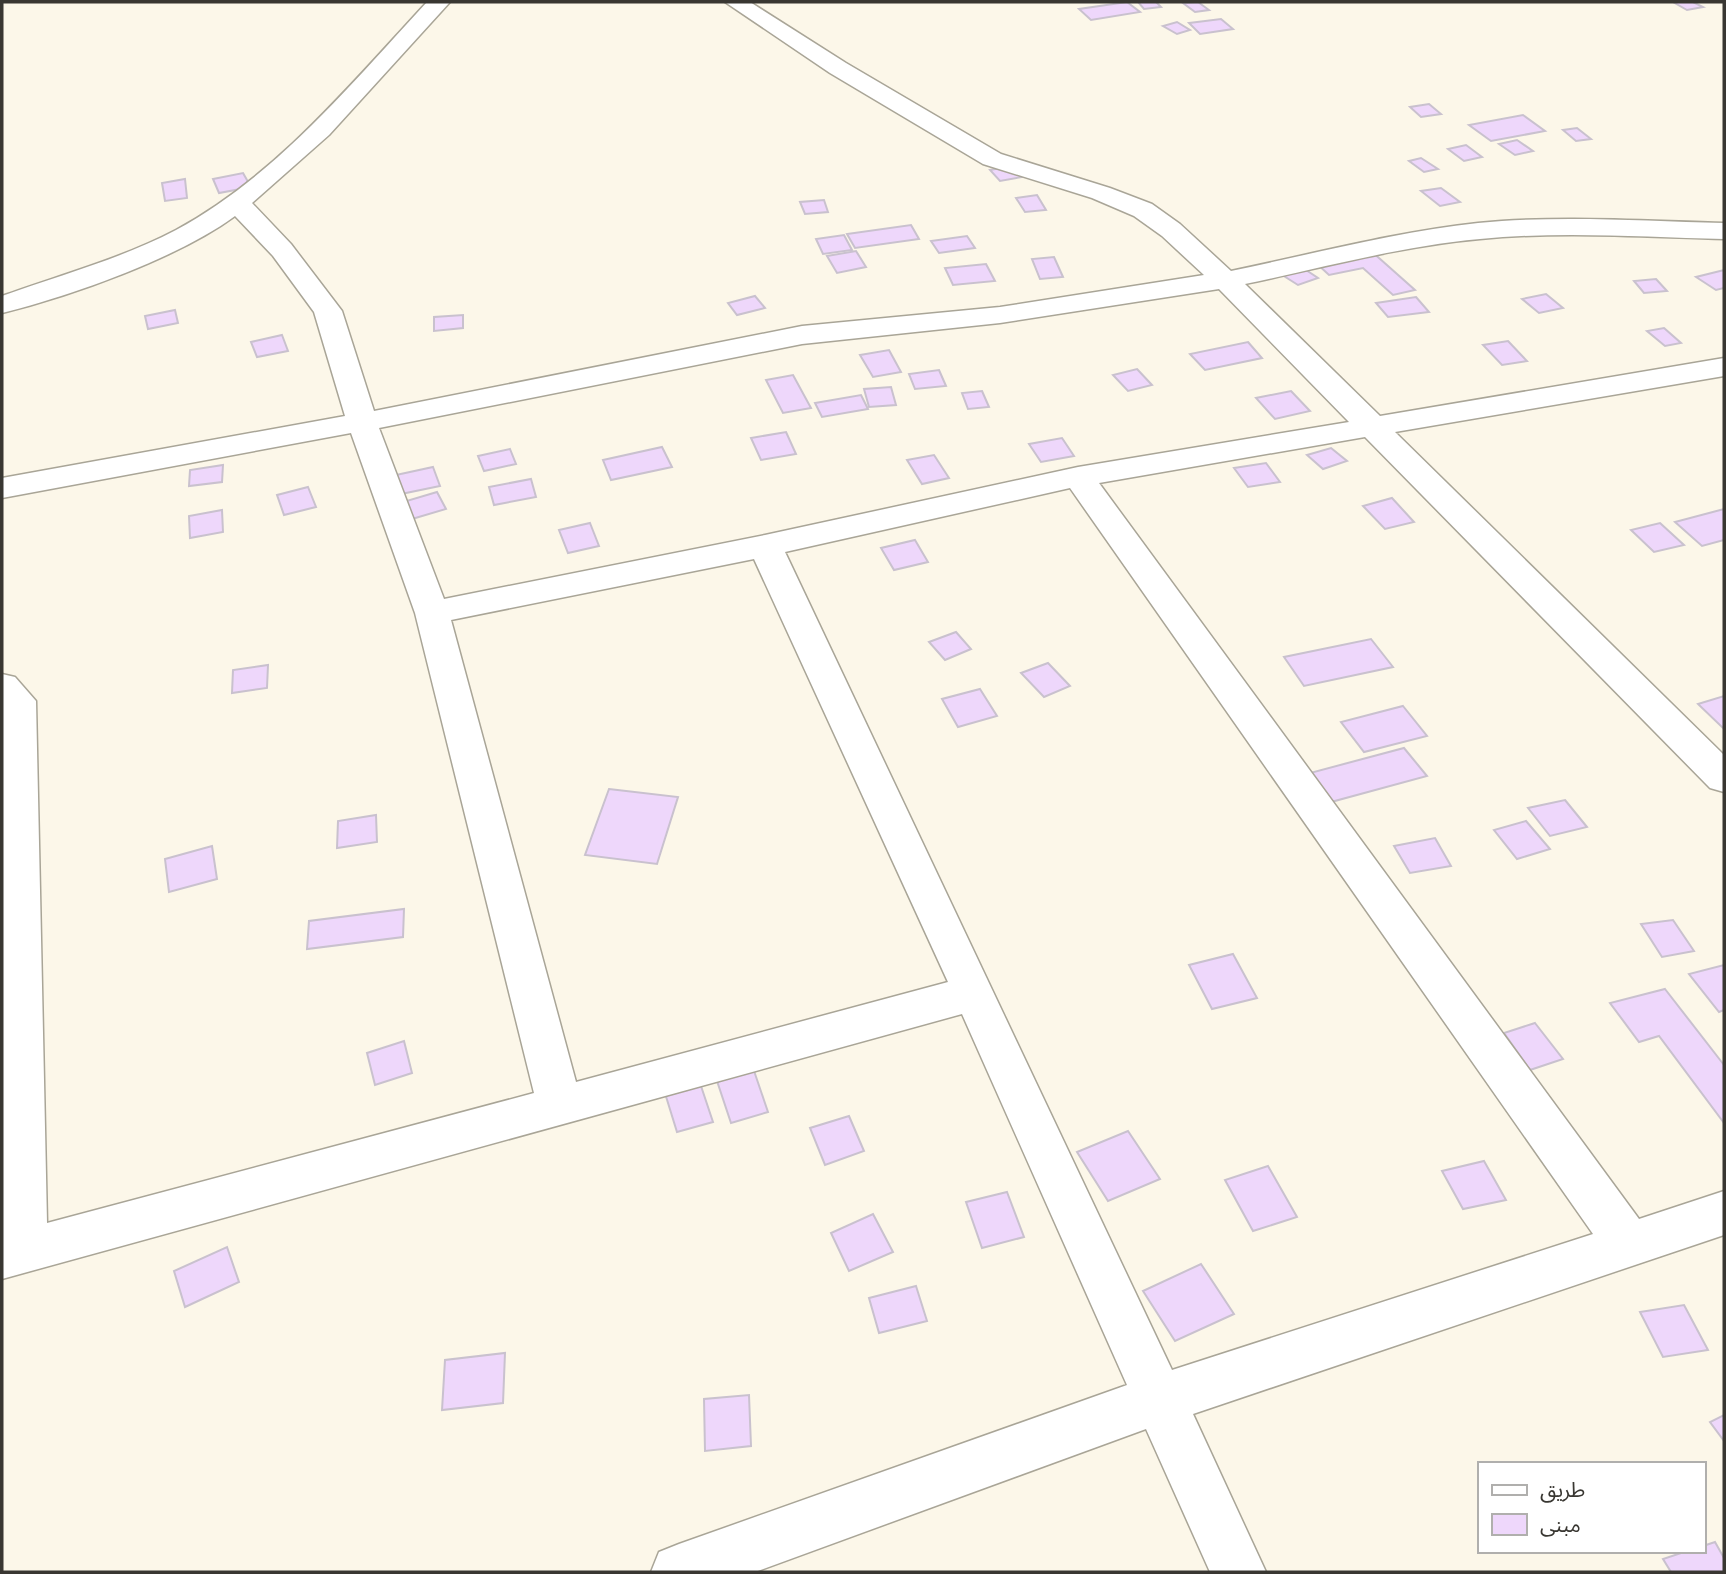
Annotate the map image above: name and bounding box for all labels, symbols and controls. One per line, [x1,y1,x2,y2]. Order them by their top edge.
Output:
legend [1478,1462,1705,1553]
text: طريق [1540,1477,1585,1503]
text: مبنى [1540,1512,1581,1537]

